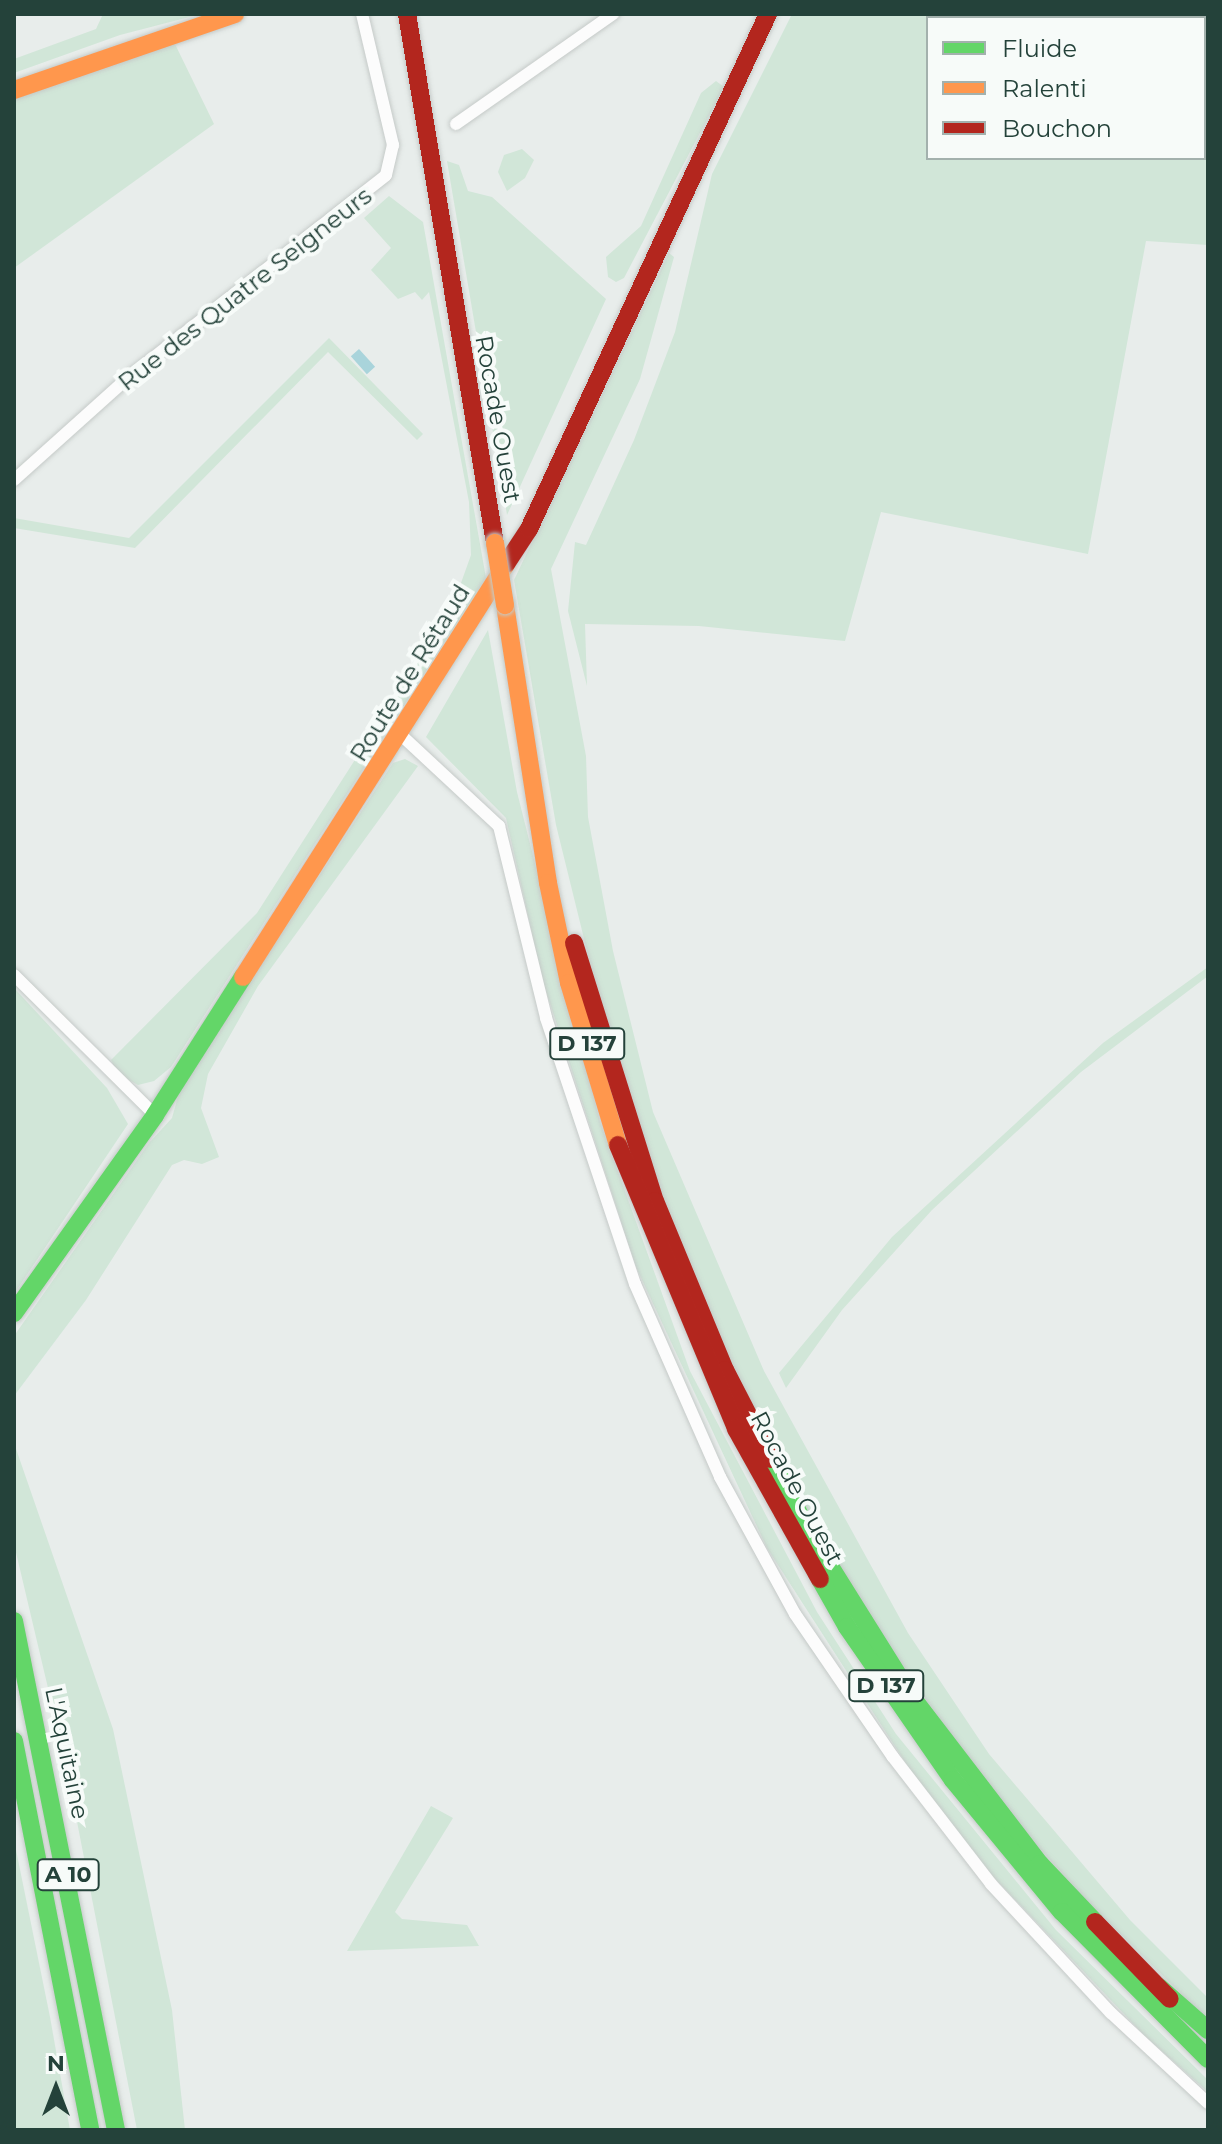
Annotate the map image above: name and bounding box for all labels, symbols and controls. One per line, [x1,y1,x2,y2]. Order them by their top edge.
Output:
legend [926,16,1206,160]
text: Fluide [1002,34,1077,63]
text: Ralenti [1002,74,1087,103]
text: Bouchon [1002,114,1112,143]
street label: Rue des Quatre Seigneurs [113,181,377,397]
street label: Rocade Ouest [469,333,527,505]
street label: Route de Rétaud [344,579,476,767]
road number: D 137 [549,1026,625,1062]
street label: Rocade Ouest [745,1406,849,1570]
road number: D 137 [848,1668,924,1704]
street label: L'Aquitaine [39,1684,95,1822]
road number: A 10 [36,1857,100,1893]
north arrow [16,2048,96,2128]
text: N [47,2050,65,2077]

